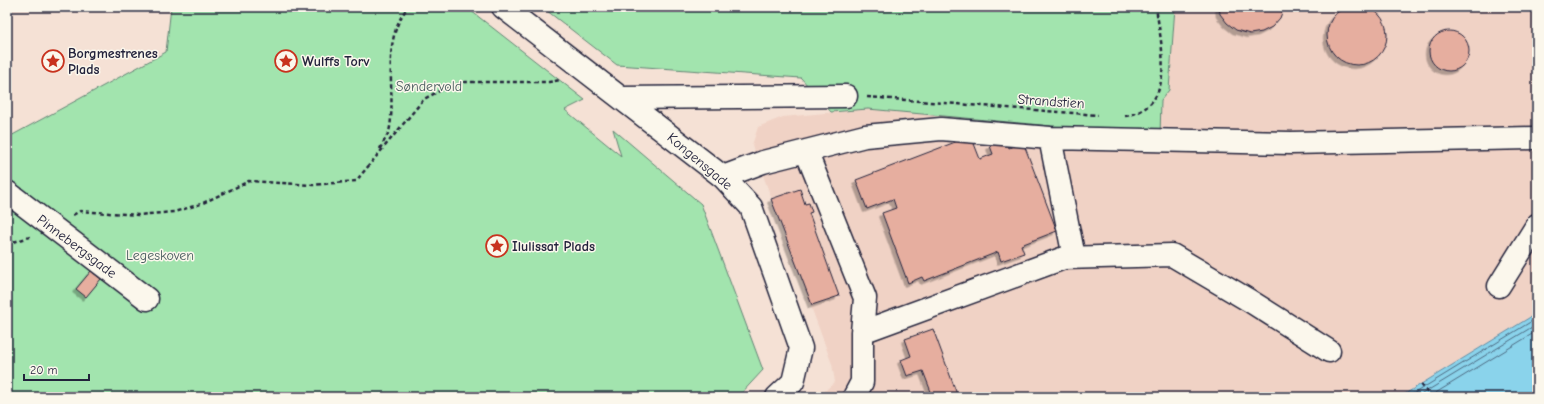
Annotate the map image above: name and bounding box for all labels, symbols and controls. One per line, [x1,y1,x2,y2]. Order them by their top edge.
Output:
place label: Borgmestrenes Plads [68,45,158,78]
place icon: Borgmestrenes Plads [40,48,66,74]
place icon: Wulffs Torv [273,48,299,74]
place label: Wulffs Torv [302,53,369,70]
park label: Søndervold [396,78,462,95]
street label: Strandstien [1017,91,1085,112]
street label: Kongensgade [664,129,736,194]
street label: Pinnebergsgade [33,211,120,282]
place icon: Ilulissat Plads [484,233,510,259]
place label: Ilulissat Plads [512,238,595,255]
park label: Legeskoven [126,247,194,264]
scale bar [24,356,89,382]
text: 20 m [30,363,58,377]

